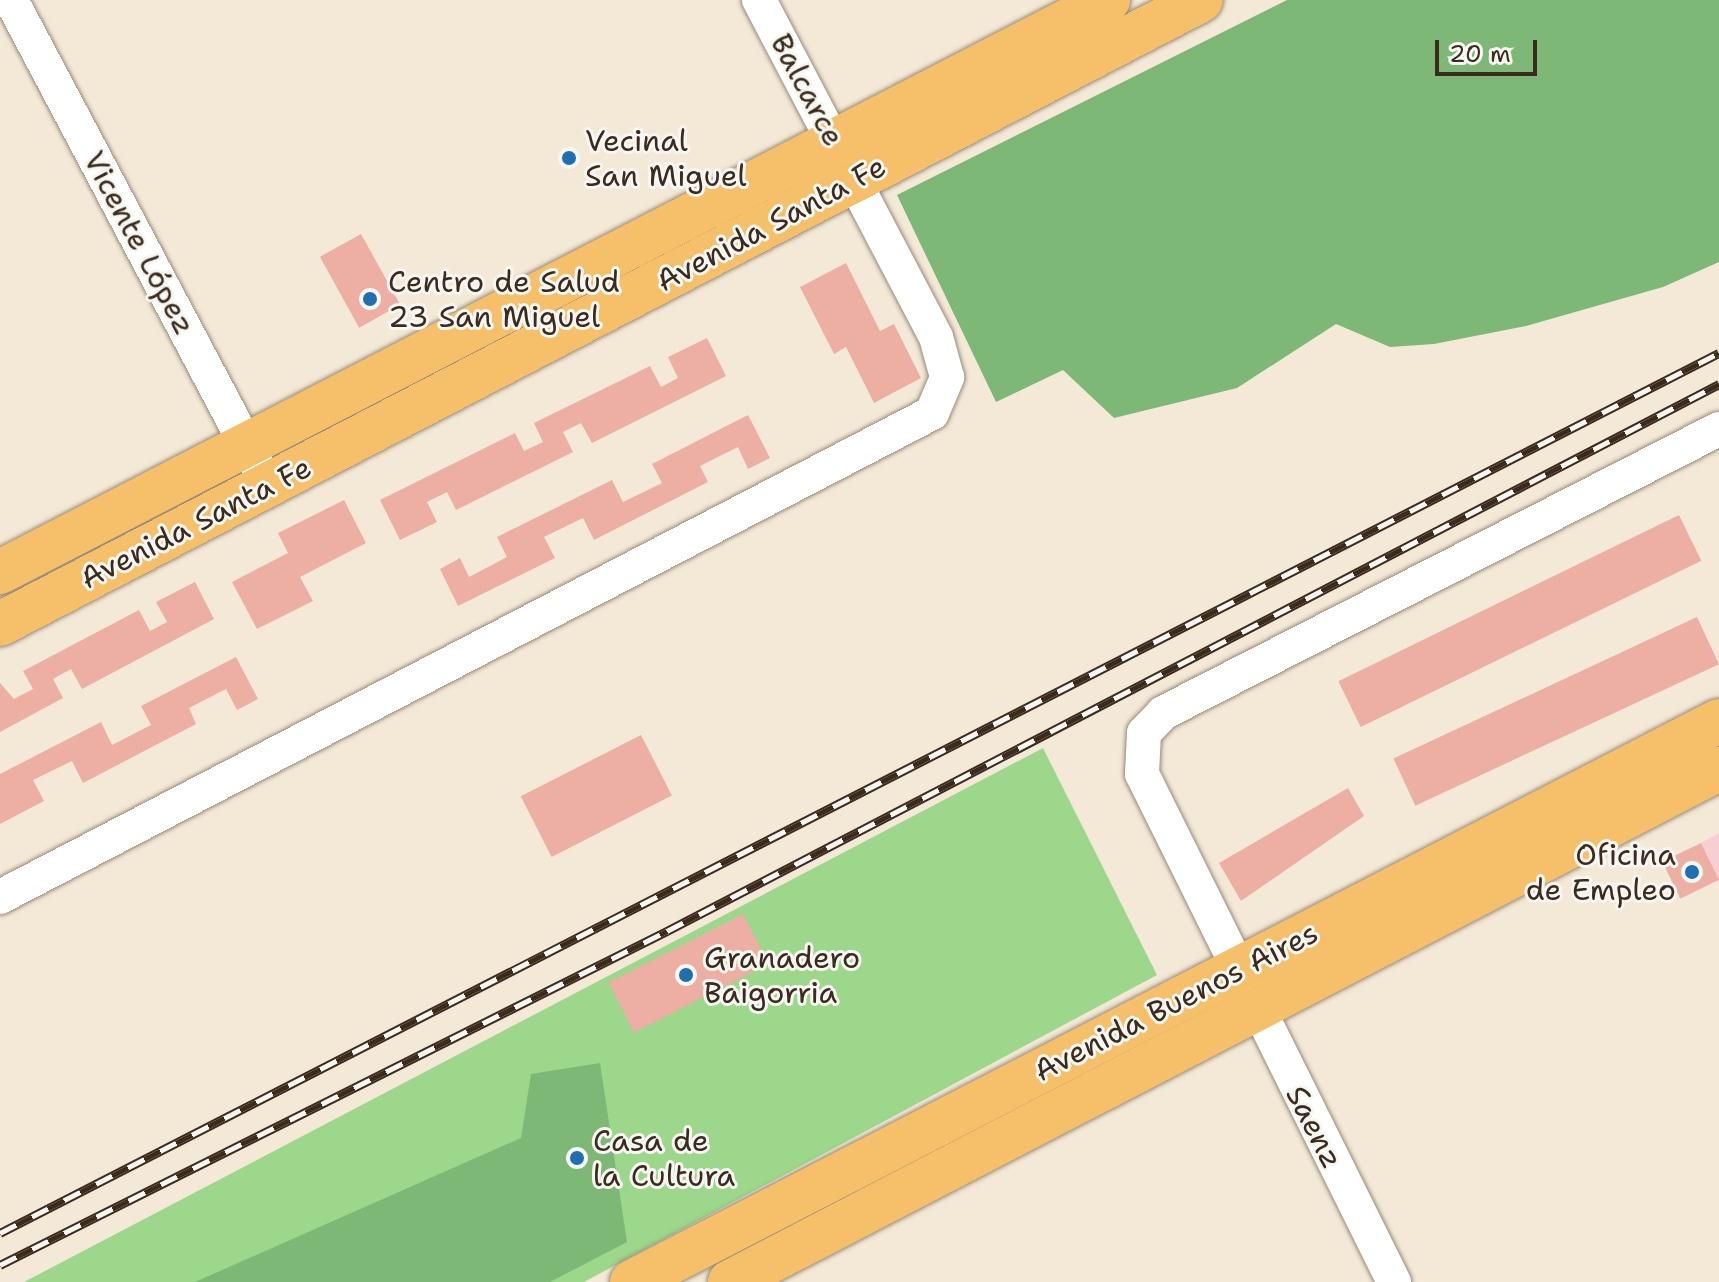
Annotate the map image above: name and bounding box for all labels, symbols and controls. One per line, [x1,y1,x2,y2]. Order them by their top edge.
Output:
scale bar [1439,24,1541,74]
street label: Balcarce [763,28,851,152]
text: 20 m [1449,38,1511,70]
place label: Vecinal San Miguel [585,123,746,194]
street label: Vicente López [76,145,202,341]
street label: Avenida Santa Fe [650,148,892,300]
marker: Vecinal San Miguel [560,149,578,167]
place label: Centro de Salud 23 San Miguel [388,264,620,334]
marker: Centro de Salud 23 San Miguel [359,288,381,310]
street label: Avenida Santa Fe [74,449,318,597]
place label: Oficina de Empleo [1526,837,1676,908]
marker: Oficina de Empleo [1683,863,1701,881]
street label: Avenida Buenos Aires [1028,915,1324,1089]
place label: Granadero Baigorria [704,940,860,1010]
marker: Granadero Baigorria [675,964,697,986]
street label: Saenz [1278,1080,1350,1174]
place label: Casa de la Cultura [593,1123,735,1194]
marker: Casa de la Cultura [568,1149,586,1167]

